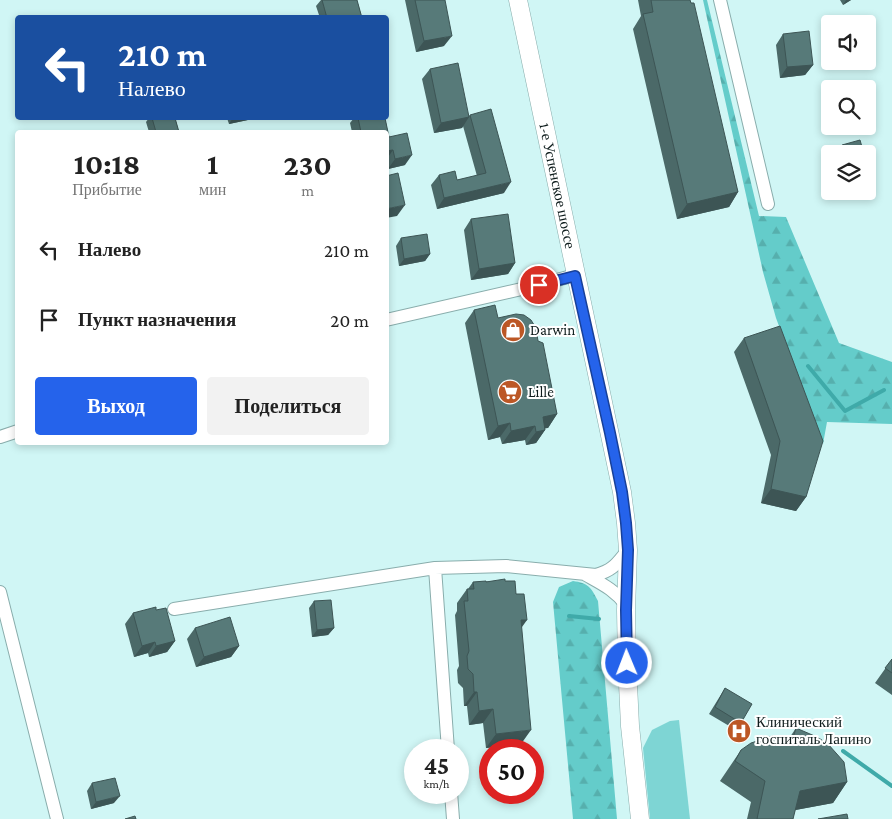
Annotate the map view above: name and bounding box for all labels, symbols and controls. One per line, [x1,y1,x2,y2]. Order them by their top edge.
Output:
map controls [821,15,876,200]
button: sound [821,15,876,70]
icon: left [35,35,100,100]
text: 210 m [118,35,207,74]
text: Налево [118,76,186,101]
button: search [821,80,876,135]
street label: 1-е Успенское шоссе [536,122,578,251]
button: layers [821,145,876,200]
text: 10:18 [74,147,140,180]
text: 1 [207,147,218,180]
text: 230 [284,148,332,181]
text: Прибытие [72,181,142,198]
text: мин [199,181,226,198]
text: m [301,182,314,199]
icon: left [35,236,63,264]
text: Налево [78,239,141,260]
text: 210 m [324,240,369,261]
pin [518,264,560,306]
icon: arrive [525,271,553,299]
icon: arrive [35,306,63,334]
text: Пункт назначения [78,309,236,330]
text: 20 m [330,310,369,331]
shop icon: Darwin [500,317,526,343]
place label: Darwin [530,322,575,338]
button: Выход [35,377,197,435]
button: Поделиться [207,377,369,435]
supermarket icon: Lille [497,379,523,405]
place label: Lille [528,384,554,400]
position arrow [600,636,652,688]
place label: Клинический госпиталь Лапино [756,714,871,747]
hospital icon: Клинический госпиталь Лапино [726,718,752,744]
speed limit sign: 50 [479,739,544,804]
text: 45 [424,752,449,779]
text: km/h [424,777,449,791]

